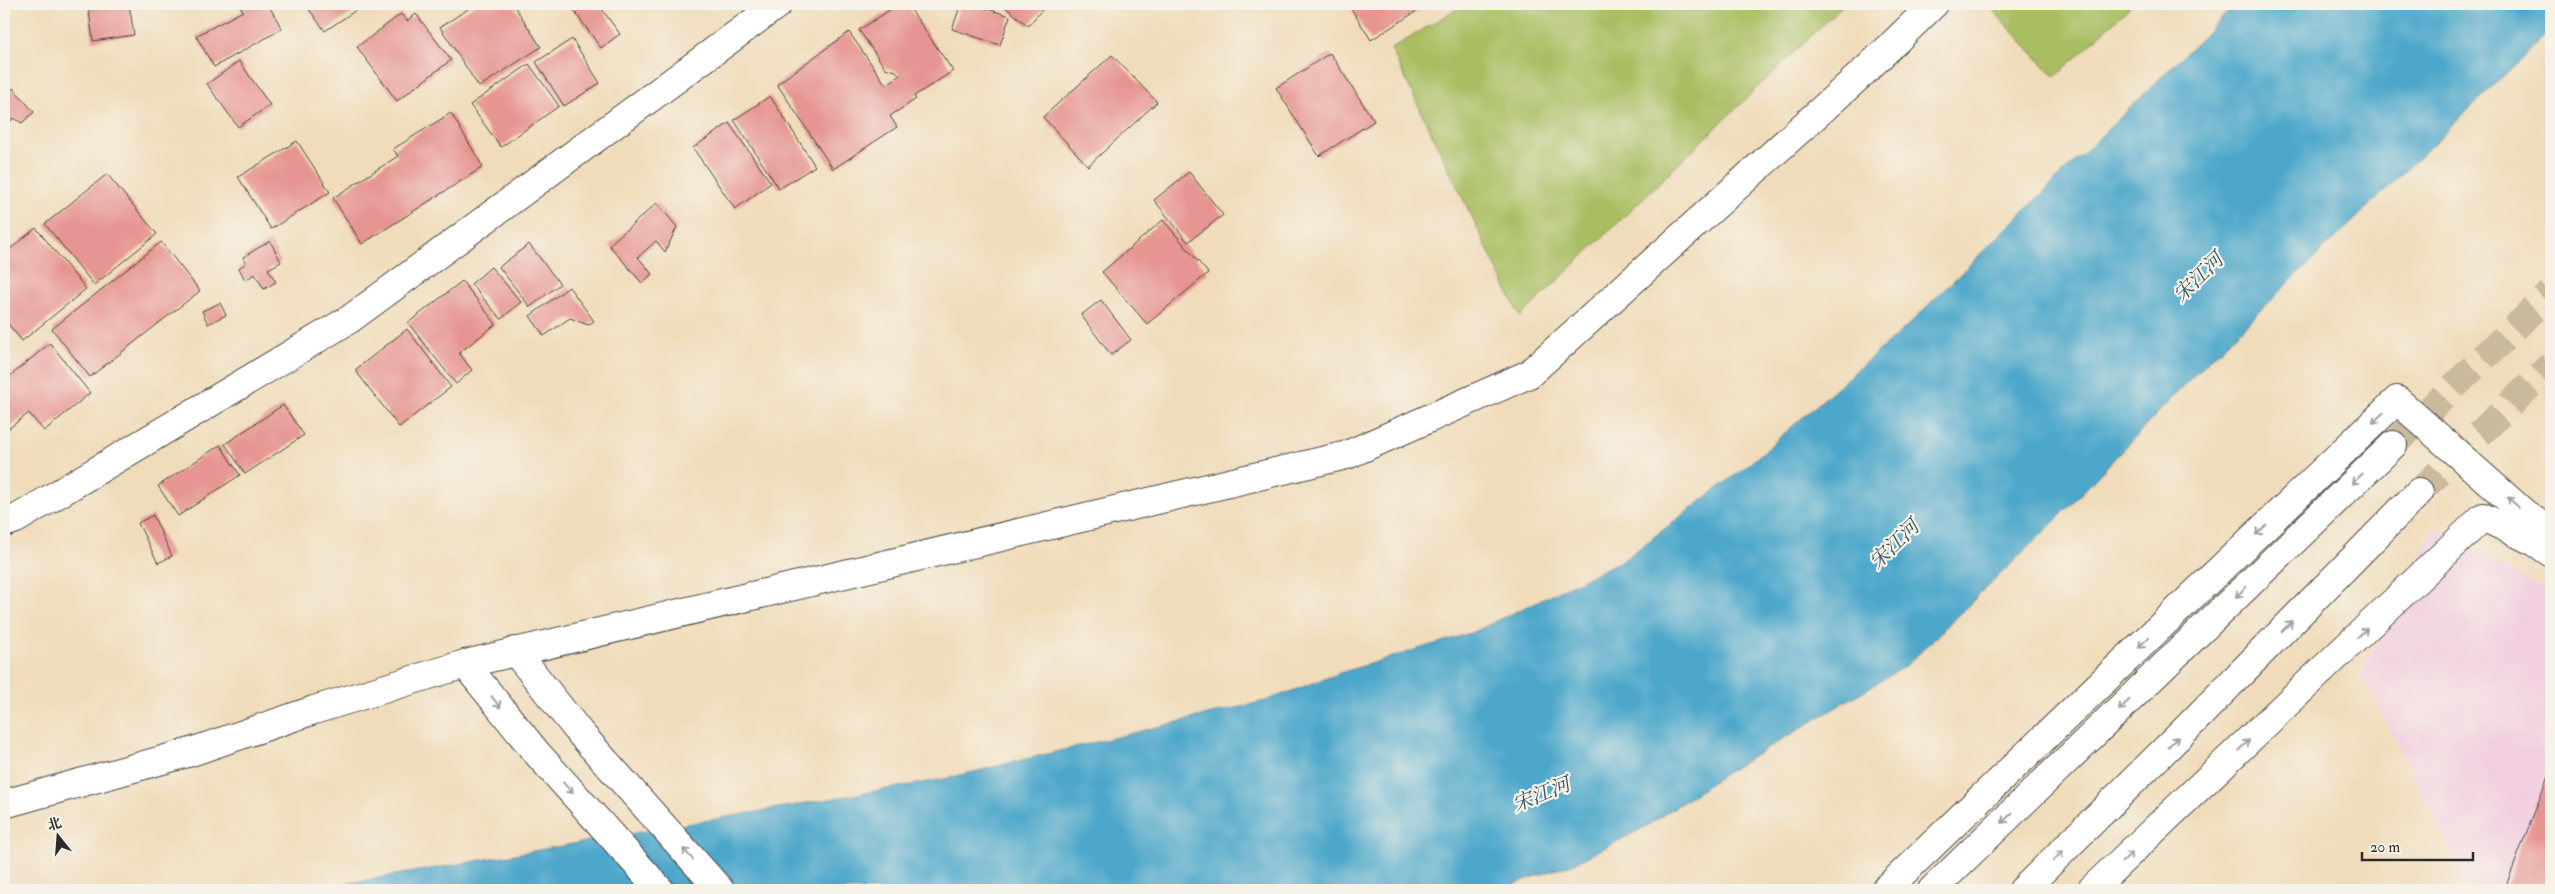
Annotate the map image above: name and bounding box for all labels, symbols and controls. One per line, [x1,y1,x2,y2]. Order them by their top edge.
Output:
water label: 宋江河 [2168,245,2231,307]
one-way arrow [2372,412,2385,424]
one-way arrow [2351,473,2364,485]
one-way arrow [2506,497,2519,508]
water label: 宋江河 [1864,512,1927,574]
one-way arrow [2255,524,2267,536]
one-way arrow [2234,586,2247,598]
one-way arrow [2281,620,2293,632]
one-way arrow [2356,627,2368,639]
one-way arrow [2137,636,2150,648]
one-way arrow [490,695,501,708]
one-way arrow [2118,699,2130,711]
one-way arrow [2167,736,2180,748]
one-way arrow [2238,739,2251,751]
water label: 宋江河 [1509,771,1576,817]
one-way arrow [562,781,574,794]
one-way arrow [2001,811,2013,824]
north arrow [32,812,82,862]
text: 北 [45,814,64,834]
scale bar [2362,829,2474,861]
text: 20 m [2370,838,2400,857]
one-way arrow [682,847,693,860]
one-way arrow [2051,850,2064,862]
one-way arrow [2120,851,2133,863]

